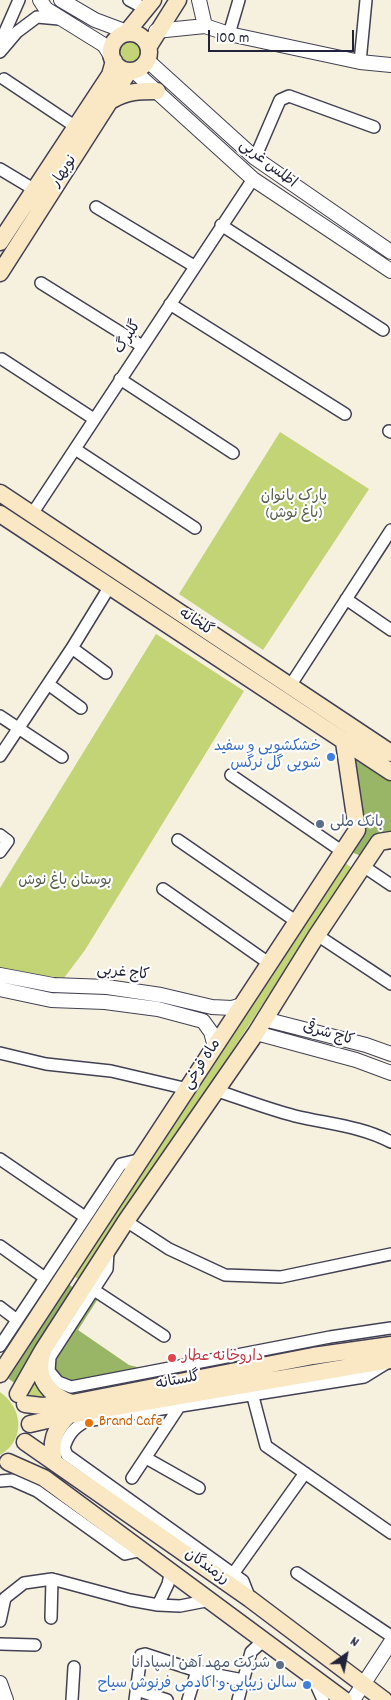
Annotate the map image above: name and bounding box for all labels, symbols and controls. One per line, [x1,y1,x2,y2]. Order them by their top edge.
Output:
scale bar [211,20,357,52]
text: 100 m [216,28,249,50]
street label: اطلس غربی [235,137,299,193]
street label: نوبهار [48,152,82,192]
street label: گلبرگ [112,318,146,358]
park label: پارک بانوان (باغ نوش) [261,489,327,524]
street label: گلخانه [174,605,216,641]
place label: خشکشویی و سفید شویی گل نرگس [214,739,321,774]
marker: خشکشویی و سفید شویی گل نرگس [325,751,337,763]
place label: بانک ملی [330,815,383,833]
marker: بانک ملی [314,818,326,830]
park label: بوستان باغ نوش [18,873,112,891]
street label: کاج غربی [96,962,150,986]
street label: کاج شرقی [300,1019,356,1051]
street label: ماه فرخی [180,1037,226,1093]
place label: داروخانه عطار [182,1349,263,1367]
marker: داروخانه عطار [166,1352,178,1364]
street label: گلستانه [154,1369,202,1395]
place label: Brand Cafe [99,1414,162,1432]
marker: Brand Cafe [83,1417,95,1429]
street label: رزمندگان [180,1546,232,1590]
north arrow [321,1630,371,1680]
text: N [346,1632,363,1653]
place label: شرکت مهد آهن اسپادانا [131,1656,270,1674]
marker: شرکت مهد آهن اسپادانا [274,1659,286,1671]
place label: سالن زیبایی و اکادمی فرنوش سیاح [98,1676,297,1694]
marker: سالن زیبایی و اکادمی فرنوش سیاح [301,1679,313,1691]

